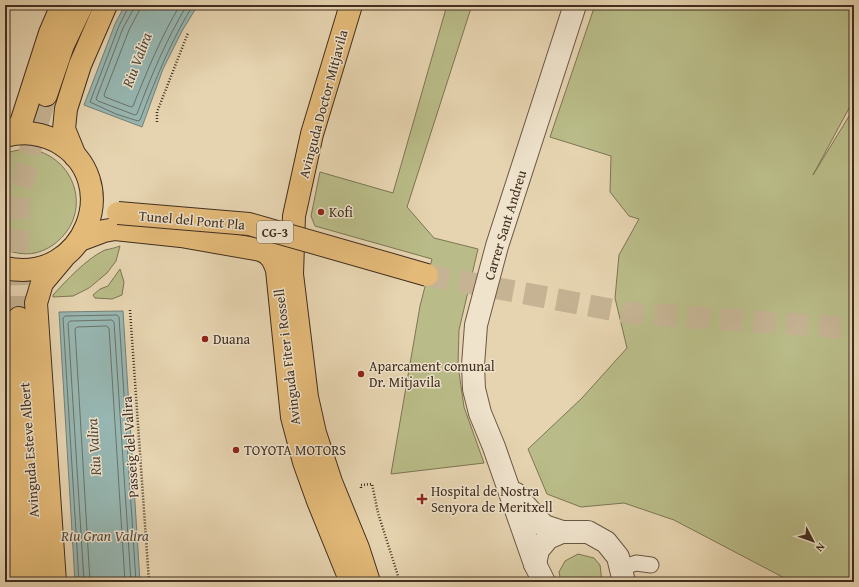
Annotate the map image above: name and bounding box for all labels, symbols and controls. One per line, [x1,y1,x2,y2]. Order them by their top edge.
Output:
street label: Avinguda Doctor Mitjavila [294,27,353,181]
water label: Riu Valira [116,29,157,91]
street label: Carrer Sant Andreu [479,167,531,282]
place label: Kofi [329,202,353,222]
street label: Tunel del Pont Pla [138,205,246,235]
marker: Kofi [316,207,326,217]
road number: CG-3 [257,221,293,243]
street label: Avinguda Fiter i Rossell [269,288,305,426]
place label: Duana [213,329,251,349]
marker: Duana [200,334,210,344]
place label: Aparcament comunal Dr. Mitjavila [369,356,495,392]
marker: Aparcament comunal Dr. Mitjavila [356,369,366,379]
street label: Avinguda Esteve Albert [14,382,44,518]
street label: Passeig del Valira [116,395,144,499]
water label: Riu Valira [81,418,106,477]
place label: TOYOTA MOTORS [244,440,346,460]
marker: TOYOTA MOTORS [231,445,241,455]
place label: Hospital de Nostra Senyora de Meritxell [431,481,553,517]
marker: Hospital de Nostra Senyora de Meritxell [416,493,428,505]
north arrow [793,521,833,561]
water label: Riu Gran Valira [60,525,149,546]
text: N [812,540,829,556]

